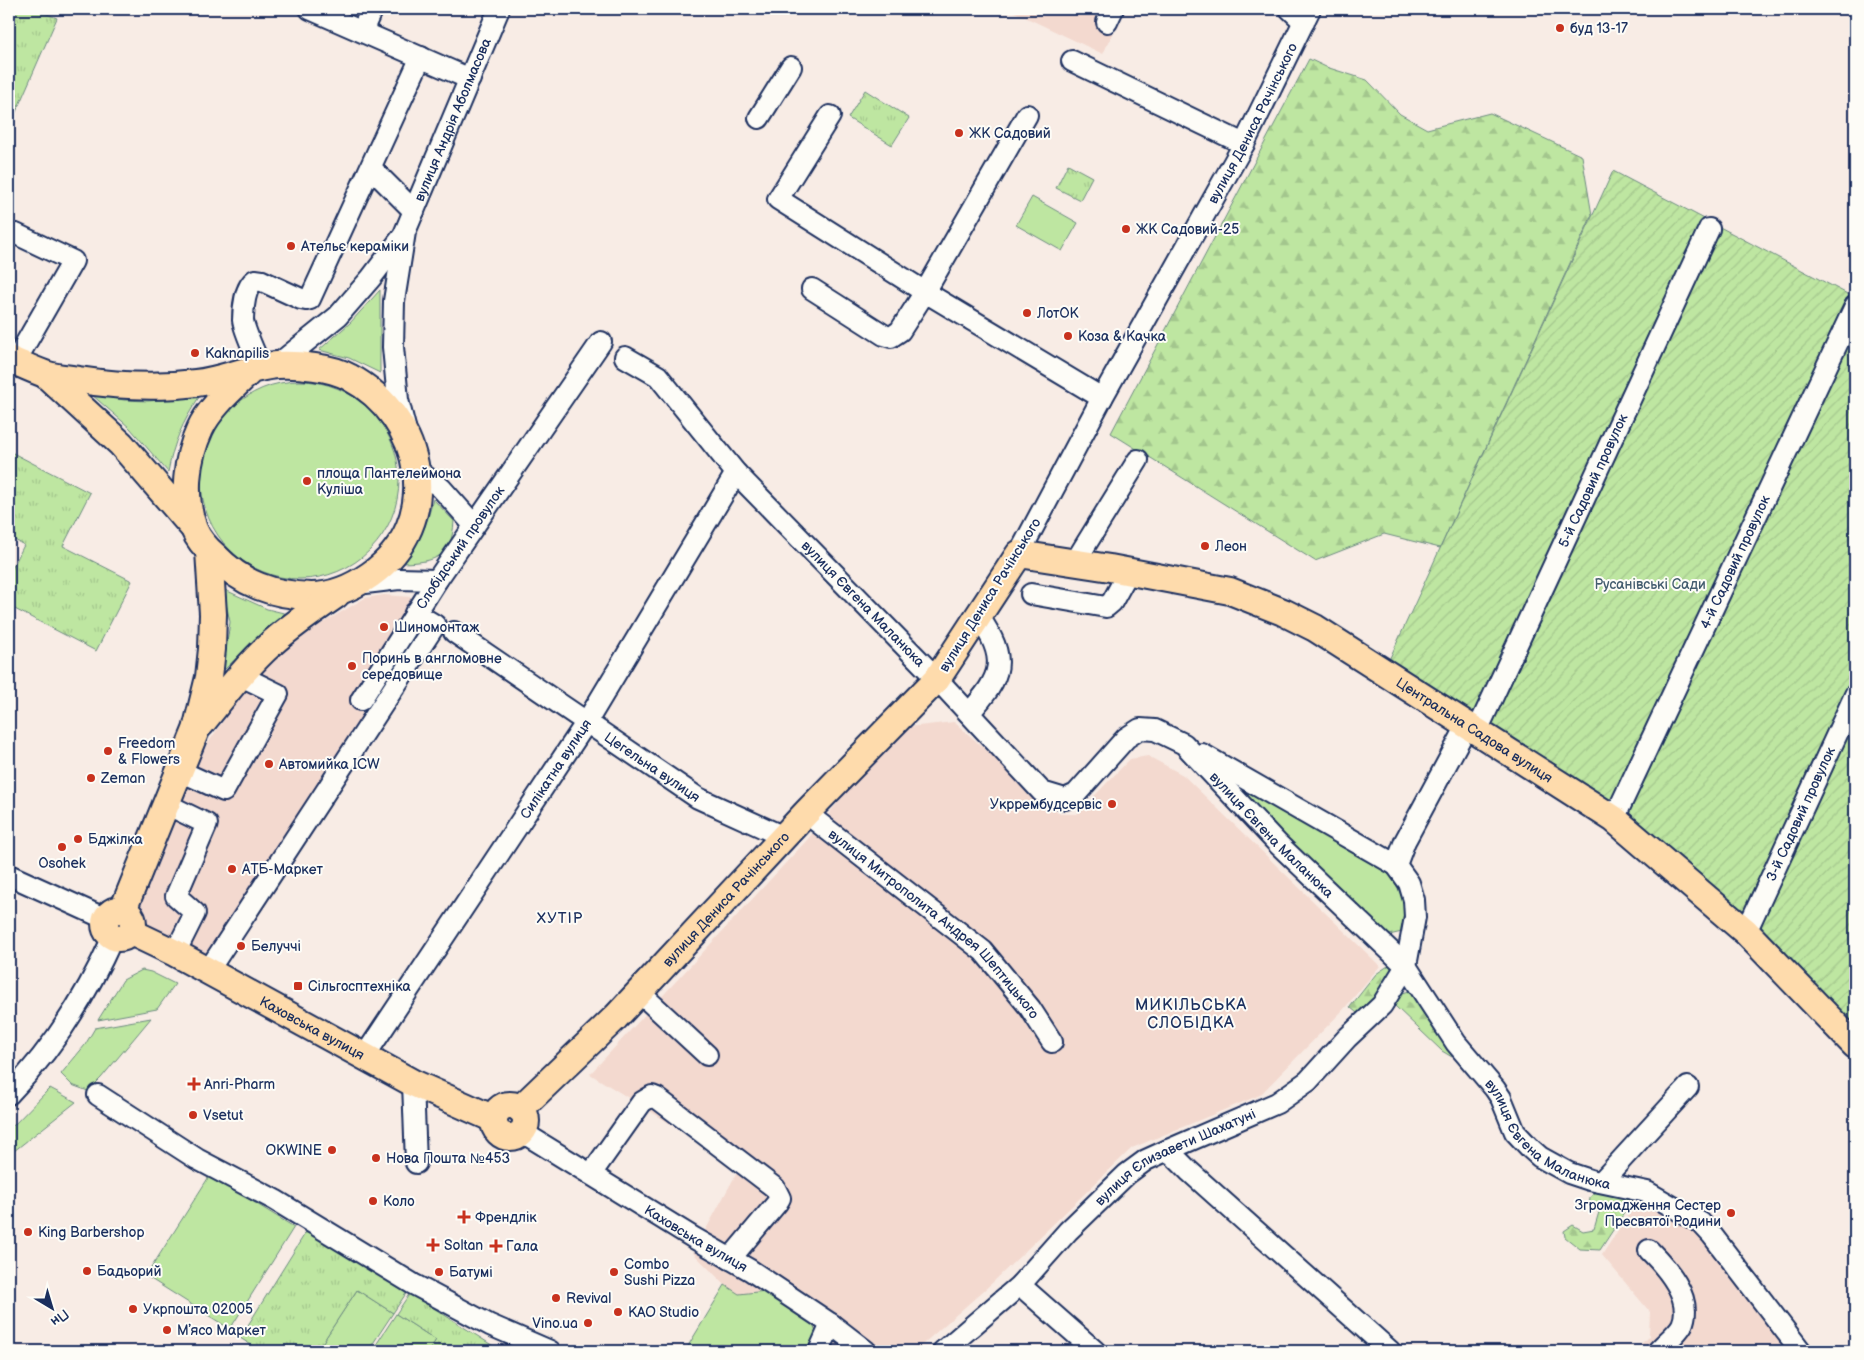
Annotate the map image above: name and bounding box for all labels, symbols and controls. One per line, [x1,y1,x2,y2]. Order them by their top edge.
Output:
place label: буд 13-17 [1570,20,1628,37]
marker: буд 13-17 [1554,22,1566,34]
street label: вулиця Андрія Аболмасова [410,35,495,204]
street label: вулиця Дениса Рачінського [1204,40,1301,207]
place label: ЖК Садовий [969,125,1051,142]
marker: ЖК Садовий [953,127,965,139]
place label: ЖК Садовий-25 [1136,221,1239,238]
marker: ЖК Садовий-25 [1120,223,1132,235]
place label: Ательє кераміки [300,238,409,255]
marker: Ательє кераміки [285,240,297,252]
place label: ЛотОК [1036,305,1080,322]
marker: ЛотОК [1021,307,1033,319]
place label: Коза & Качка [1078,328,1167,345]
marker: Коза & Качка [1062,330,1074,342]
place label: Kaknapilis [205,345,269,362]
marker: Kaknapilis [189,347,201,359]
street label: 5-й Садовий провулок [1555,410,1631,550]
place label: площа Пантелеймона Куліша [317,465,462,498]
marker: площа Пантелеймона Куліша [301,475,313,487]
street label: Слобідський провулок [412,482,508,612]
street label: 4-й Садовий провулок [1696,492,1774,632]
street label: вулиця Дениса Рачінського [936,515,1044,675]
street label: вулиця Євгена Маланюка [798,537,929,671]
place label: Леон [1214,538,1247,555]
marker: Леон [1199,540,1211,552]
park label: Русанівські Сади [1594,576,1706,593]
place label: Шиномонтаж [394,619,480,636]
marker: Шиномонтаж [378,621,390,633]
place label: Поринь в англомовне середовище [362,650,502,683]
marker: Поринь в англомовне середовище [346,660,358,672]
street label: Центральна Садова вулиця [1393,674,1556,786]
street label: Силікатна вулиця [516,716,595,822]
street label: Цегельна вулиця [601,728,704,806]
place label: Freedom & Flowers [118,735,180,768]
street label: 3-й Садовий провулок [1762,744,1839,884]
marker: Freedom & Flowers [102,745,114,757]
place label: Автомийка ICW [278,756,380,773]
marker: Автомийка ICW [263,758,275,770]
street label: вулиця Євгена Маланюка [1206,768,1338,902]
place label: Zeman [100,770,145,787]
marker: Zeman [85,772,97,784]
place label: Укррембудсервіс [990,796,1102,813]
marker: Укррембудсервіс [1106,798,1118,810]
street label: вулиця Митрополита Андрея Шептицького [825,825,1043,1022]
street label: вулиця Дениса Рачінського [659,828,793,970]
place label: Бджілка [88,831,144,848]
marker: Бджілка [72,833,84,845]
marker: Оsоhek [56,841,68,853]
place label: Оsоhek [38,855,86,872]
place label: АТБ-Маркет [241,861,324,878]
marker: АТБ-Маркет [226,863,238,875]
district label: ХУТІР [537,909,583,928]
place label: Белуччі [251,938,301,955]
marker: Белуччі [235,940,247,952]
place label: Сільгосптехніка [308,978,411,995]
marker: Сільгосптехніка [292,980,304,992]
street label: Каховська вулиця [257,992,368,1063]
district label: МИКІЛЬСЬКА СЛОБІДКА [1135,996,1247,1033]
street label: вулиця Євгена Маланюка [1482,1075,1613,1193]
place label: Anri-Pharm [204,1076,275,1093]
marker: Anri-Pharm [188,1078,200,1090]
street label: вулиця Єлизавети Шахатуні [1091,1105,1258,1209]
place label: Vsetut [203,1107,244,1124]
marker: Vsetut [187,1109,199,1121]
place label: OKWINE [265,1142,322,1159]
marker: OKWINE [326,1144,338,1156]
place label: Нова Пошта №453 [386,1150,510,1167]
marker: Нова Пошта №453 [370,1152,382,1164]
place label: Коло [383,1193,414,1210]
marker: Коло [367,1195,379,1207]
place label: Згромадження Сестер Пресвятої Родини [1575,1197,1721,1230]
street label: Каховська вулиця [641,1201,751,1275]
marker: Згромадження Сестер Пресвятої Родини [1725,1207,1737,1219]
place label: Френдлік [475,1209,537,1226]
marker: Френдлік [457,1210,471,1224]
place label: King Barbershop [38,1224,145,1241]
marker: King Barbershop [22,1226,34,1238]
place label: Soltan [444,1237,483,1254]
marker: Soltan [426,1238,440,1252]
place label: Гала [506,1238,539,1255]
marker: Гала [490,1240,502,1252]
place label: Combo Sushi Pizza [624,1256,695,1289]
place label: Бадьорий [97,1263,161,1280]
place label: Батумі [449,1264,493,1281]
marker: Бадьорий [81,1265,93,1277]
marker: Батумі [433,1266,445,1278]
marker: Combo Sushi Pizza [608,1266,620,1278]
north arrow [28,1282,78,1332]
place label: Revival [566,1290,611,1307]
marker: Revival [550,1292,562,1304]
place label: Укрпошта 02005 [143,1301,253,1318]
marker: Укрпошта 02005 [127,1303,139,1315]
place label: KAO Studio [628,1304,699,1321]
text: Пн [47,1305,72,1330]
marker: KAO Studio [612,1306,624,1318]
place label: Vino.ua [532,1315,578,1332]
marker: Vino.ua [582,1317,594,1329]
place label: Мʼясо Маркет [177,1322,266,1339]
marker: Мʼясо Маркет [161,1324,173,1336]

